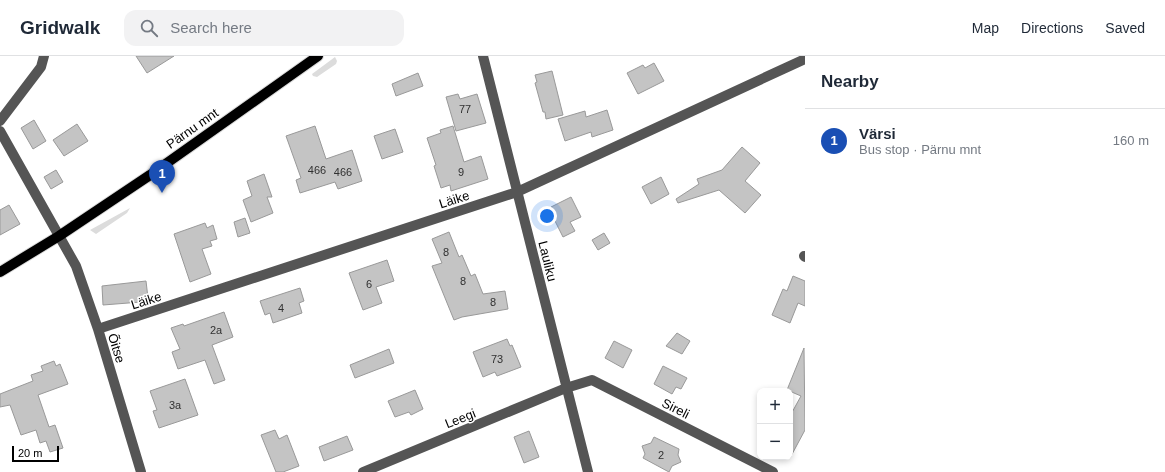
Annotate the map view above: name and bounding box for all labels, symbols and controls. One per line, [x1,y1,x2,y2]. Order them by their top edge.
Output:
search box [124,10,404,46]
text: Gridwalk [20,17,100,38]
icon: search [138,17,160,39]
text: Search here [170,19,252,36]
text: Map [972,20,999,36]
text: Directions [1021,20,1083,36]
text: Saved [1105,20,1145,36]
text: Nearby [821,72,879,91]
house number: 77 [459,103,471,115]
street label: Pärnu mnt [163,105,221,152]
text: Värsi [859,125,896,142]
text: 1 [830,133,838,148]
text: 160 m [1113,133,1149,148]
text: Bus stop · Pärnu mnt [859,142,981,157]
pin: 1 [149,160,175,193]
house number: 466 [308,164,326,176]
house number: 466 [334,166,352,178]
house number: 9 [458,166,464,178]
street label: Läike [437,188,471,211]
your location [537,206,557,226]
street label: Lauliku [535,239,560,283]
house number: 8 [443,246,449,258]
house number: 8 [460,275,466,287]
house number: 6 [366,278,372,290]
street label: Läike [129,289,163,312]
house number: 8 [490,296,496,308]
house number: 4 [278,302,284,314]
house number: 2a [210,324,223,336]
street label: Õitse [105,331,128,365]
house number: 73 [491,353,503,365]
map controls [757,388,793,460]
button: + [757,388,793,424]
street label: Sireli [659,395,692,422]
house number: 3a [169,399,182,411]
street label: Leegi [443,406,478,431]
button: − [757,424,793,460]
scale bar [12,444,59,463]
text: 20 m [18,447,42,459]
house number: 2 [658,449,664,461]

